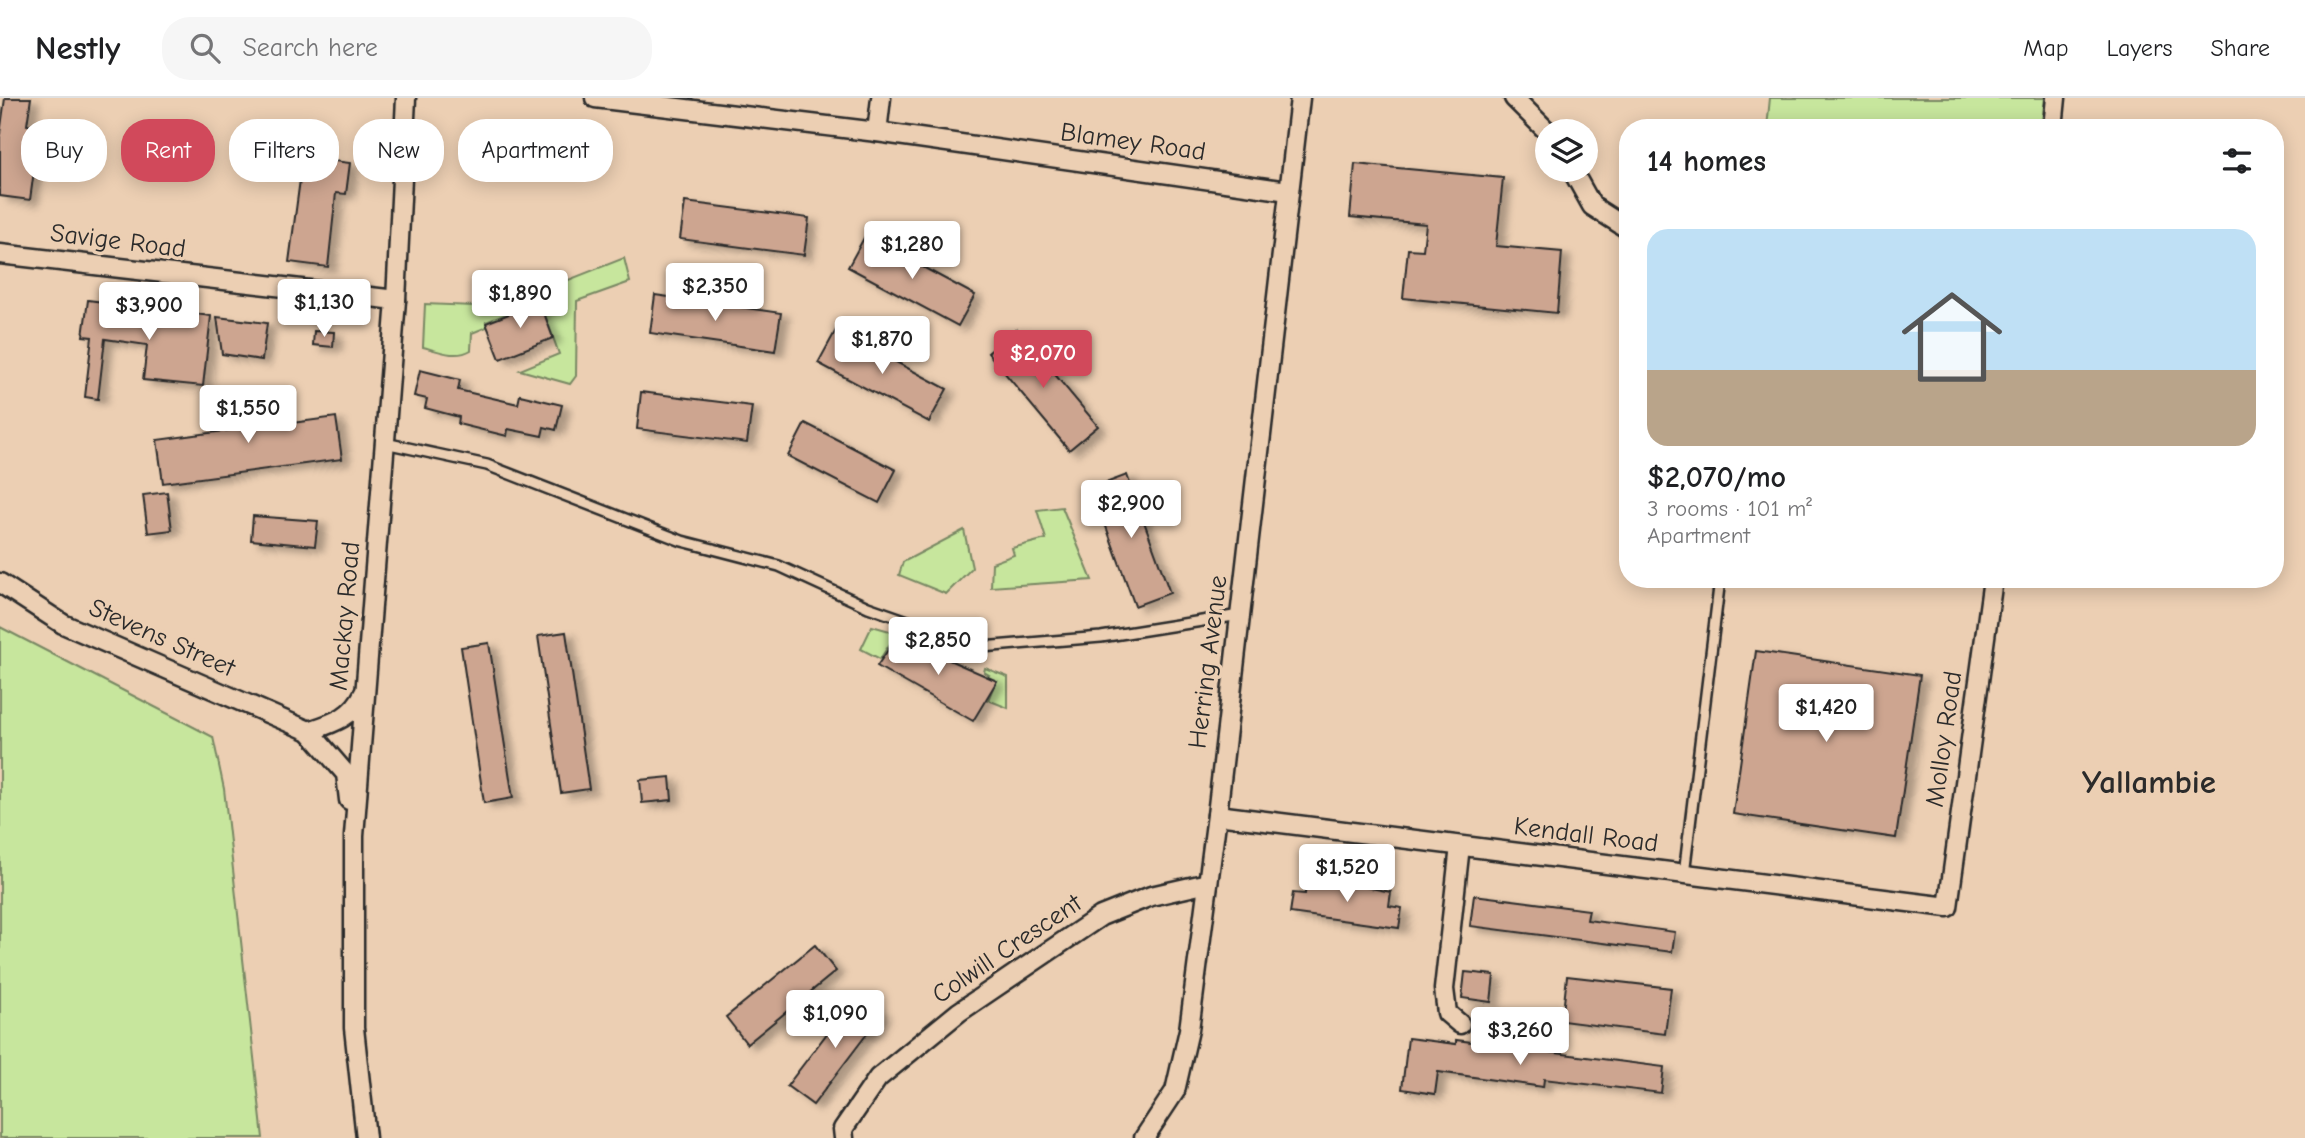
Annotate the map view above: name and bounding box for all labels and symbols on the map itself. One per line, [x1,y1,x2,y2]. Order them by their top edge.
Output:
street label: Blamey Road [1059,117,1207,167]
street label: Savige Road [49,218,187,264]
pin: $1,280 [855,222,969,281]
pin: $2,350 [658,264,772,323]
pin: $1,890 [463,271,577,330]
pin: $1,130 [267,280,381,339]
pin: $3,900 [92,282,206,342]
pin: $1,870 [825,316,939,376]
pin: $2,070 [986,330,1100,390]
pin: $1,550 [191,386,305,445]
pin: $2,900 [1074,480,1188,540]
street label: Mackay Road [324,540,366,692]
street label: Herring Avenue [1182,574,1234,750]
street label: Stevens Street [84,592,241,684]
pin: $2,850 [881,618,995,677]
street label: Molloy Road [1920,669,1968,809]
pin: $1,420 [1769,684,1883,744]
district label: Yallambie [2082,763,2216,801]
street label: Kendall Road [1512,811,1660,859]
pin: $1,520 [1290,844,1404,904]
street label: Colwill Crescent [927,887,1089,1010]
pin: $1,090 [778,990,892,1050]
pin: $3,260 [1463,1007,1577,1067]

